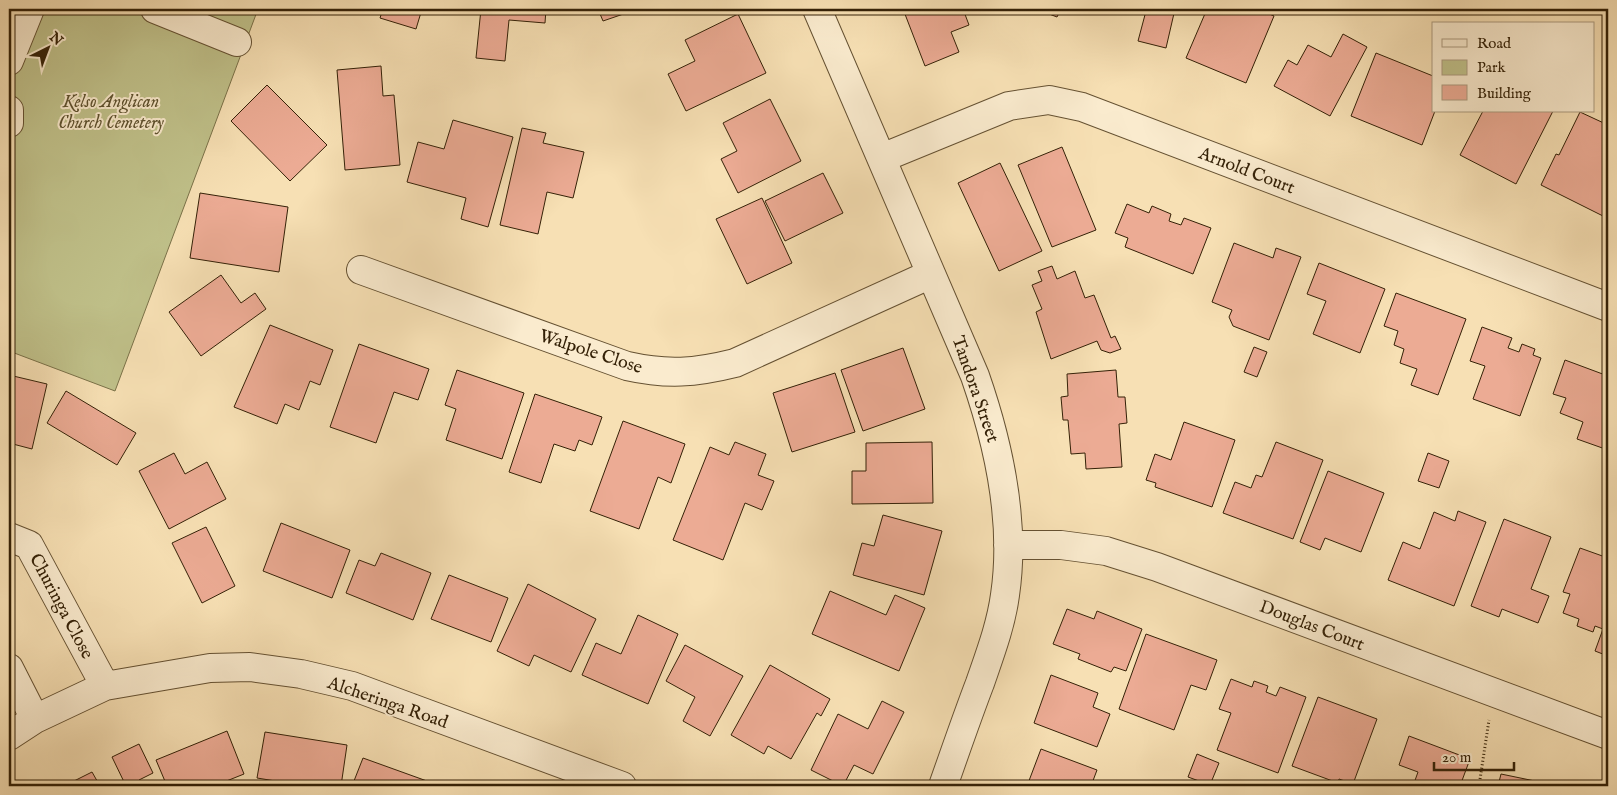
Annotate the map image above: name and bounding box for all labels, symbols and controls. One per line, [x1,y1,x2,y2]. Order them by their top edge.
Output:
north arrow [22,22,72,72]
legend [1432,22,1594,112]
text: N [45,28,67,50]
text: Road [1477,34,1512,53]
text: Park [1477,58,1507,77]
text: Building [1477,84,1532,103]
park label: Kelso Anglican Church Cemetery [58,91,164,135]
street label: Arnold Court [1194,142,1298,200]
street label: Walpole Close [536,325,645,380]
street label: Tandora Street [946,333,1004,446]
street label: Churinga Close [23,550,98,663]
street label: Douglas Court [1256,596,1367,657]
street label: Alcheringa Road [323,672,451,735]
scale bar [1434,740,1514,772]
text: 20 m [1442,748,1472,767]

